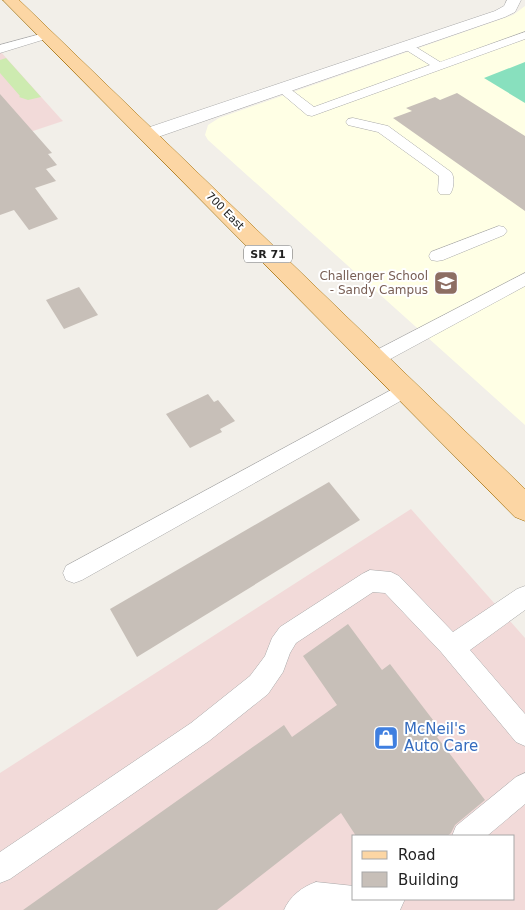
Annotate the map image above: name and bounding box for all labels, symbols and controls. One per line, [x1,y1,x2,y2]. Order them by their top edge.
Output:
street label: 700 East [203,189,247,233]
road number: SR 71 [244,245,292,262]
place label: Challenger School - Sandy Campus [319,269,428,297]
school or university icon: Challenger School - Sandy Campus [433,270,459,296]
place label: McNeil's Auto Care [404,720,478,755]
shop icon: McNeil's Auto Care [373,725,399,751]
legend [352,835,515,900]
text: Road [398,846,436,864]
text: Building [398,871,459,889]

